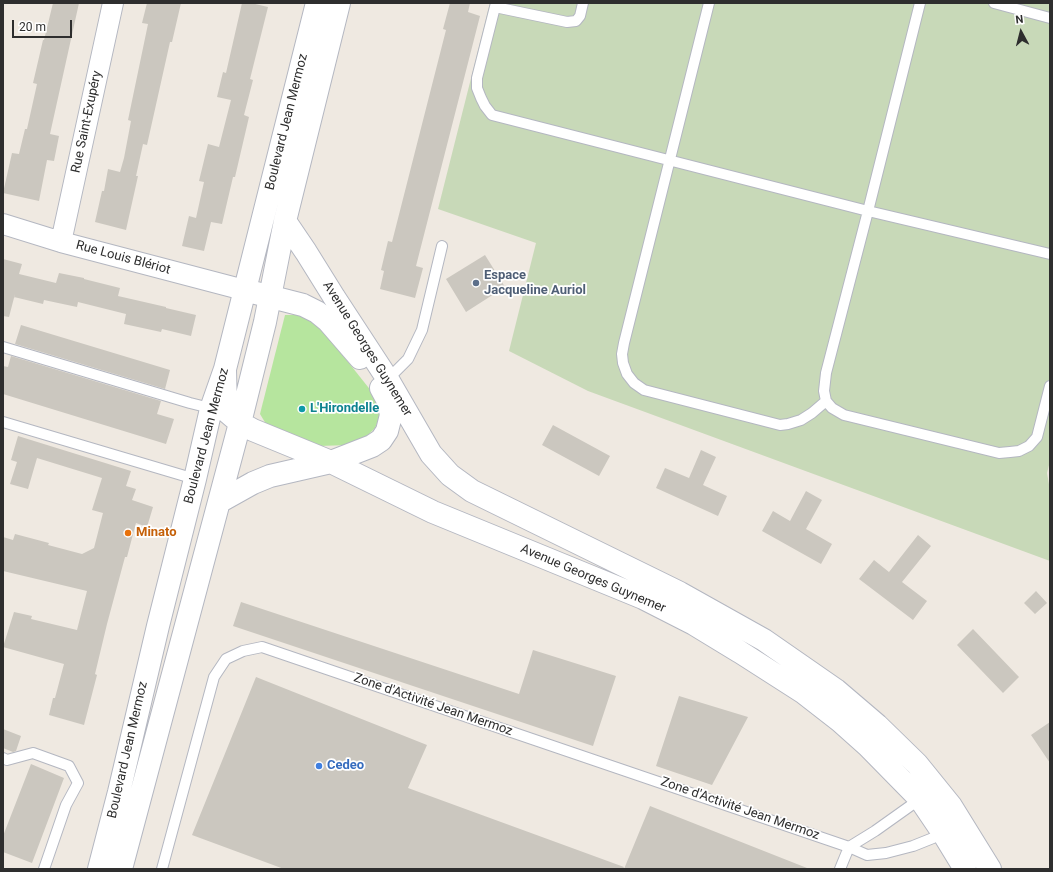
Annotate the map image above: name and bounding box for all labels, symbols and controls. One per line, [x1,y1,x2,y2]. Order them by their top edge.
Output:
scale bar [14,12,74,38]
north arrow [1001,12,1041,52]
text: N [1015,13,1024,27]
text: 20 m [19,20,46,34]
street label: Boulevard Jean Mermoz [262,52,312,192]
street label: Rue Saint-Exupéry [69,69,105,175]
street label: Rue Louis Blériot [74,238,172,278]
place label: Espace Jacqueline Auriol [484,268,586,299]
marker: Espace Jacqueline Auriol [471,278,481,288]
street label: Avenue Georges Guynemer [319,279,415,419]
street label: Boulevard Jean Mermoz [181,366,233,506]
place label: L'Hirondelle [310,401,379,417]
marker: L'Hirondelle [297,404,307,414]
place label: Minato [136,525,177,541]
marker: Minato [123,528,133,538]
street label: Avenue Georges Guynemer [518,541,668,617]
street label: Zone d'Activité Jean Mermoz [351,670,515,740]
street label: Boulevard Jean Mermoz [105,680,151,820]
place label: Cedeo [327,758,364,774]
marker: Cedeo [314,761,324,771]
street label: Zone d'Activité Jean Mermoz [658,774,822,844]

